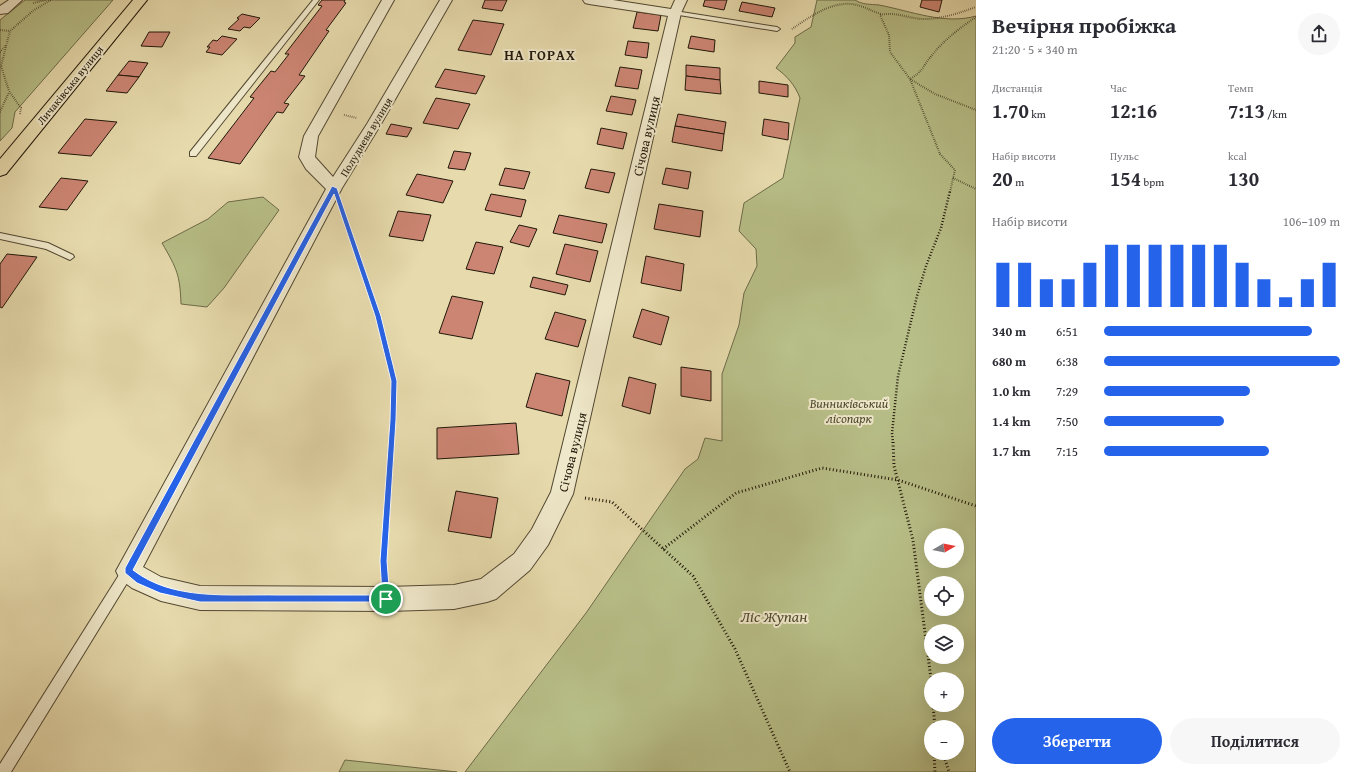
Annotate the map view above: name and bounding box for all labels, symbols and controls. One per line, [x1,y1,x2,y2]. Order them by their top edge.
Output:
text: Вечірня пробіжка [992,9,1176,41]
button: share [1298,13,1340,55]
text: 21:20 · 5 × 340 m [992,40,1078,59]
street label: Личаківська вулиця [33,42,107,128]
district label: НА ГОРАХ [504,45,576,65]
text: Дистанція [992,80,1042,96]
text: Час [1110,80,1127,96]
text: Темп [1228,80,1253,96]
street label: Полуднева вулиця [336,94,396,180]
street label: Січова вулиця [628,94,665,178]
text: 1.70 [992,96,1029,125]
text: 12:16 [1110,96,1157,125]
text: 7:13 [1228,96,1265,125]
text: km [1029,106,1046,122]
text: /km [1265,106,1287,122]
text: Набір висоти [992,148,1056,164]
text: Пульс [1110,148,1139,164]
text: kcal [1228,148,1247,164]
text: 20 [992,164,1013,193]
text: 154 [1110,164,1141,193]
text: 130 [1228,164,1259,193]
text: m [1013,174,1024,190]
text: bpm [1141,174,1164,190]
text: Набір висоти [992,212,1068,231]
text: 106–109 m [1283,212,1340,231]
text: 340 m [992,322,1026,341]
text: 6:51 [1056,322,1078,341]
text: 680 m [992,352,1026,371]
text: 6:38 [1056,352,1078,371]
text: 1.0 km [992,382,1031,401]
text: 7:29 [1056,382,1078,401]
park label: Винниківський лісопарк [809,394,889,428]
street label: Січова вулиця [553,410,592,494]
text: 1.4 km [992,412,1031,431]
text: 7:50 [1056,412,1078,431]
text: 1.7 km [992,442,1031,461]
text: 7:15 [1056,442,1078,461]
north arrow [924,528,964,568]
map controls [924,528,964,760]
button: locate [924,576,964,616]
pin [369,582,403,616]
icon: arrive [375,588,397,610]
park label: Ліс Жупан [741,604,807,628]
button: layers [924,624,964,664]
button: + [924,672,964,712]
button: Зберегти [992,718,1162,764]
button: Поділитися [1170,718,1340,764]
button: − [924,720,964,760]

